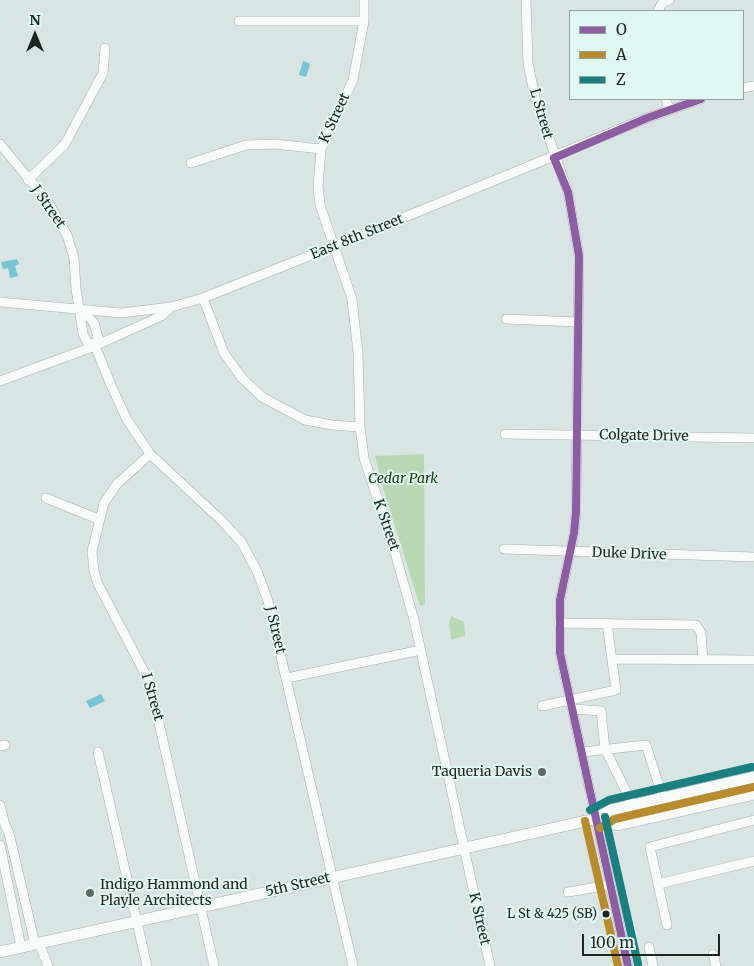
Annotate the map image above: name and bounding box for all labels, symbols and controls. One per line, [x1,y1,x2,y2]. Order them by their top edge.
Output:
north arrow [10,10,60,60]
legend [569,10,744,100]
text: N [29,11,41,29]
text: O [616,20,627,39]
text: A [616,45,627,64]
text: Z [616,70,626,89]
street label: L Street [526,87,556,141]
street label: K Street [316,90,354,146]
street label: J Street [27,182,69,232]
street label: East 8th Street [308,211,406,263]
street label: Colgate Drive [599,427,689,445]
park label: Cedar Park [368,471,438,487]
street label: K Street [369,497,403,553]
street label: Duke Drive [591,544,667,564]
street label: J Street [261,604,289,656]
street label: I Street [137,671,167,723]
place label: Taqueria Davis [432,764,532,780]
marker: Taqueria Davis [536,766,548,778]
street label: 5th Street [264,869,332,901]
place label: Indigo Hammond and Playle Architects [100,877,248,910]
marker: Indigo Hammond and Playle Architects [84,887,96,899]
street label: K Street [465,891,493,947]
place label: L St & 425 (SB) [507,906,597,922]
marker: L St & 425 (SB) [601,909,611,919]
scale bar [584,924,722,956]
text: 100 m [590,933,634,952]

